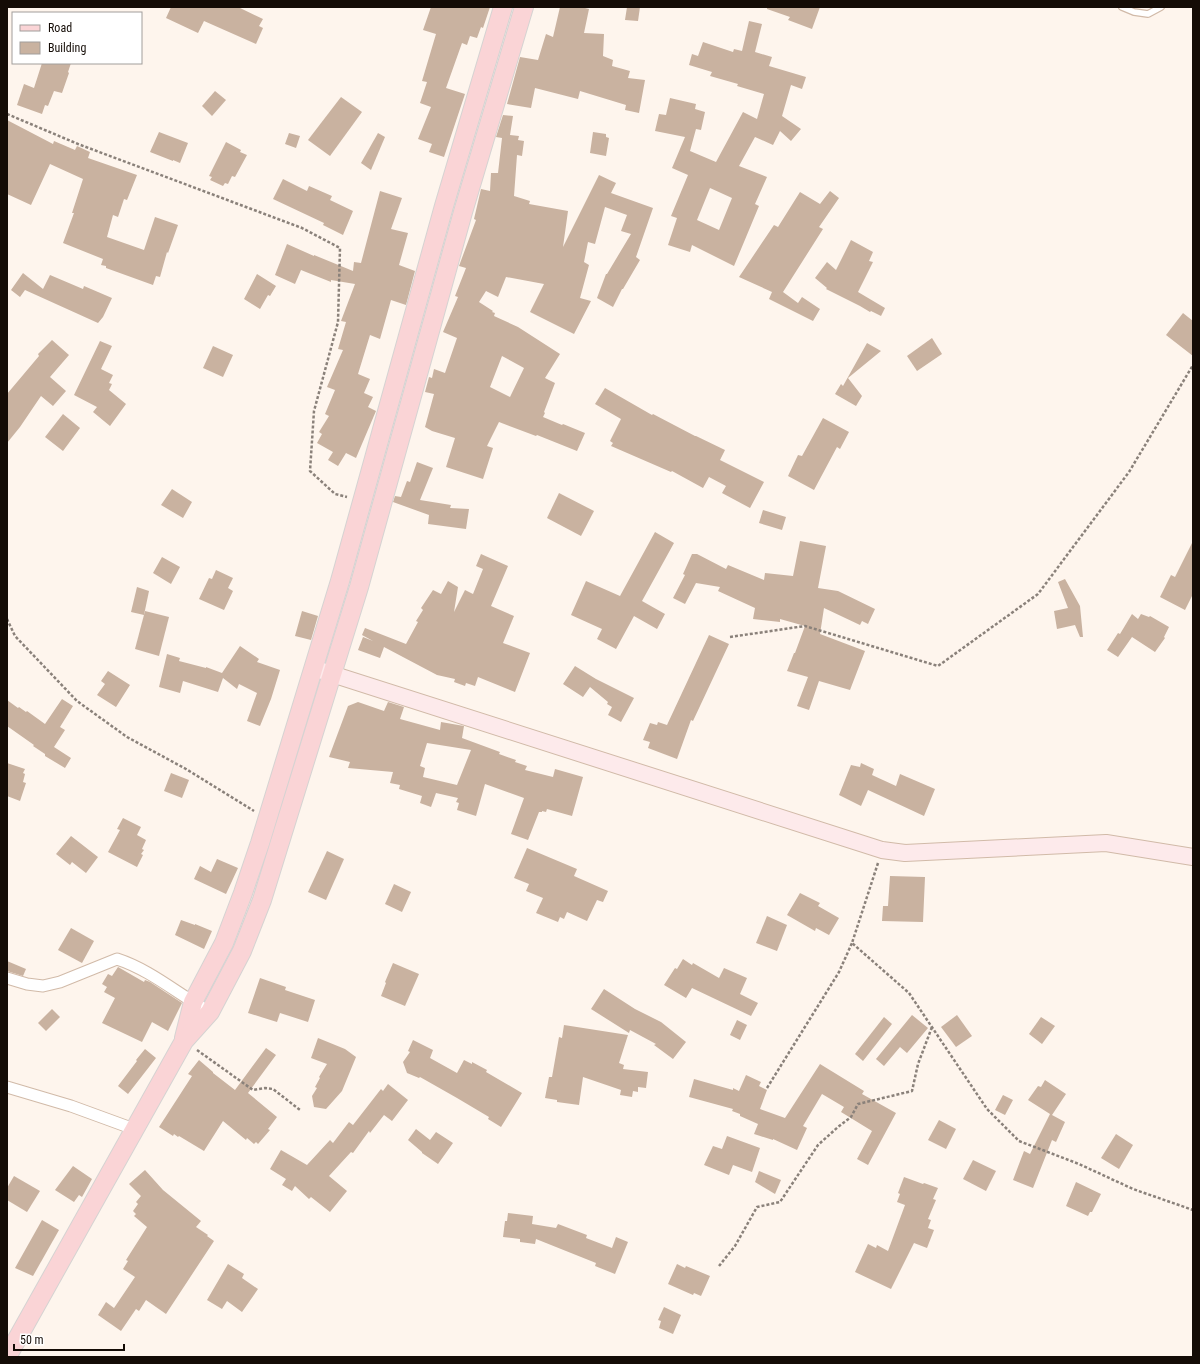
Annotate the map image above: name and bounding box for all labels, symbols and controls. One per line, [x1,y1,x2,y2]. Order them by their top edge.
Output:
legend [12,12,142,64]
text: Road [48,21,72,35]
text: Building [48,41,86,55]
scale bar [14,1326,124,1352]
text: 50 m [20,1333,44,1347]

